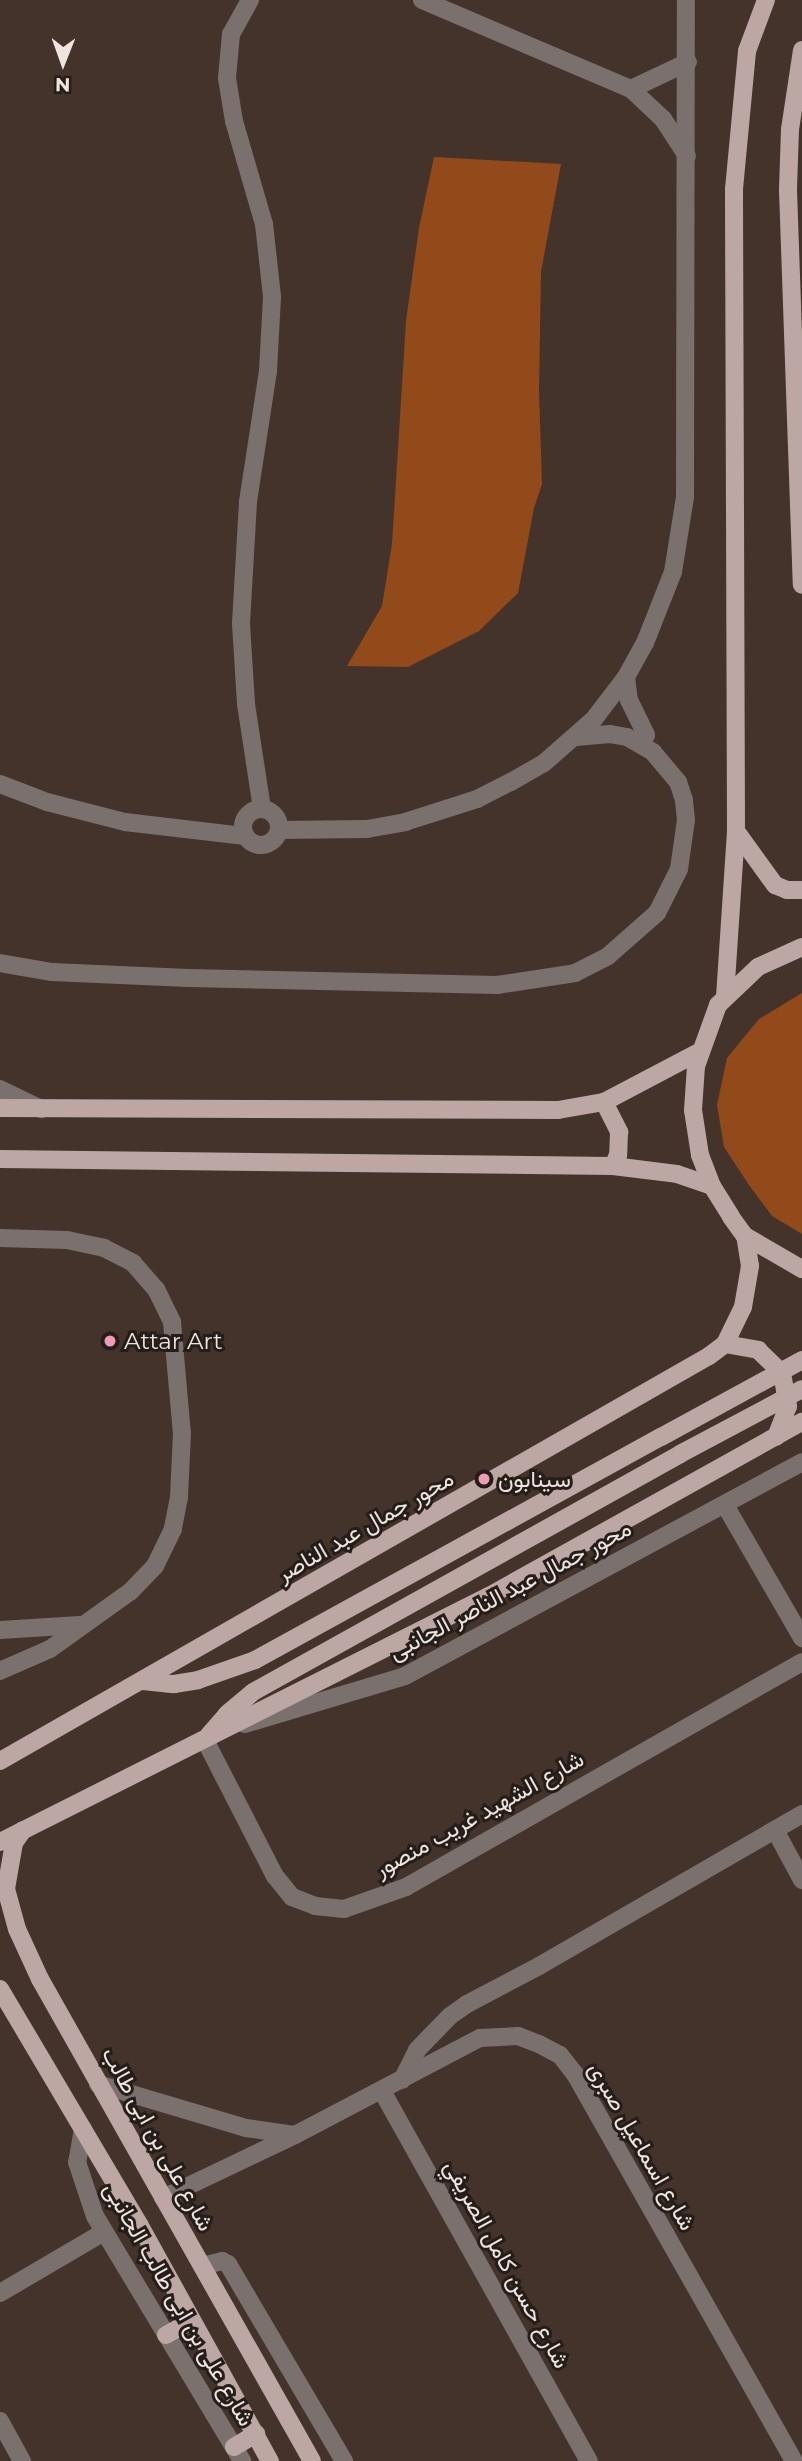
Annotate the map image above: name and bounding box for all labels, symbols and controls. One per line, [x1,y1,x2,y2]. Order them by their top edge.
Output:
north arrow [28,28,98,98]
text: N [55,73,71,96]
place label: Attar Art [124,1327,222,1355]
marker: Attar Art [102,1333,118,1349]
street label: محور جمال عبد الناصر [272,1464,458,1588]
place label: سينابون [498,1465,571,1493]
marker: سينابون [476,1471,492,1487]
street label: محور جمال عبد الناصر الجانبى [384,1514,636,1666]
street label: شارع الشهيد غريب منصور [370,1745,588,1883]
street label: شارع على بن ابى طالب [96,2042,220,2236]
street label: شارع اسماعيل صبرى [583,2057,701,2235]
street label: شارع حسن كامل الصريفي [438,2155,576,2373]
street label: شارع على بن ابى طالب الجانبى [98,2177,260,2431]

